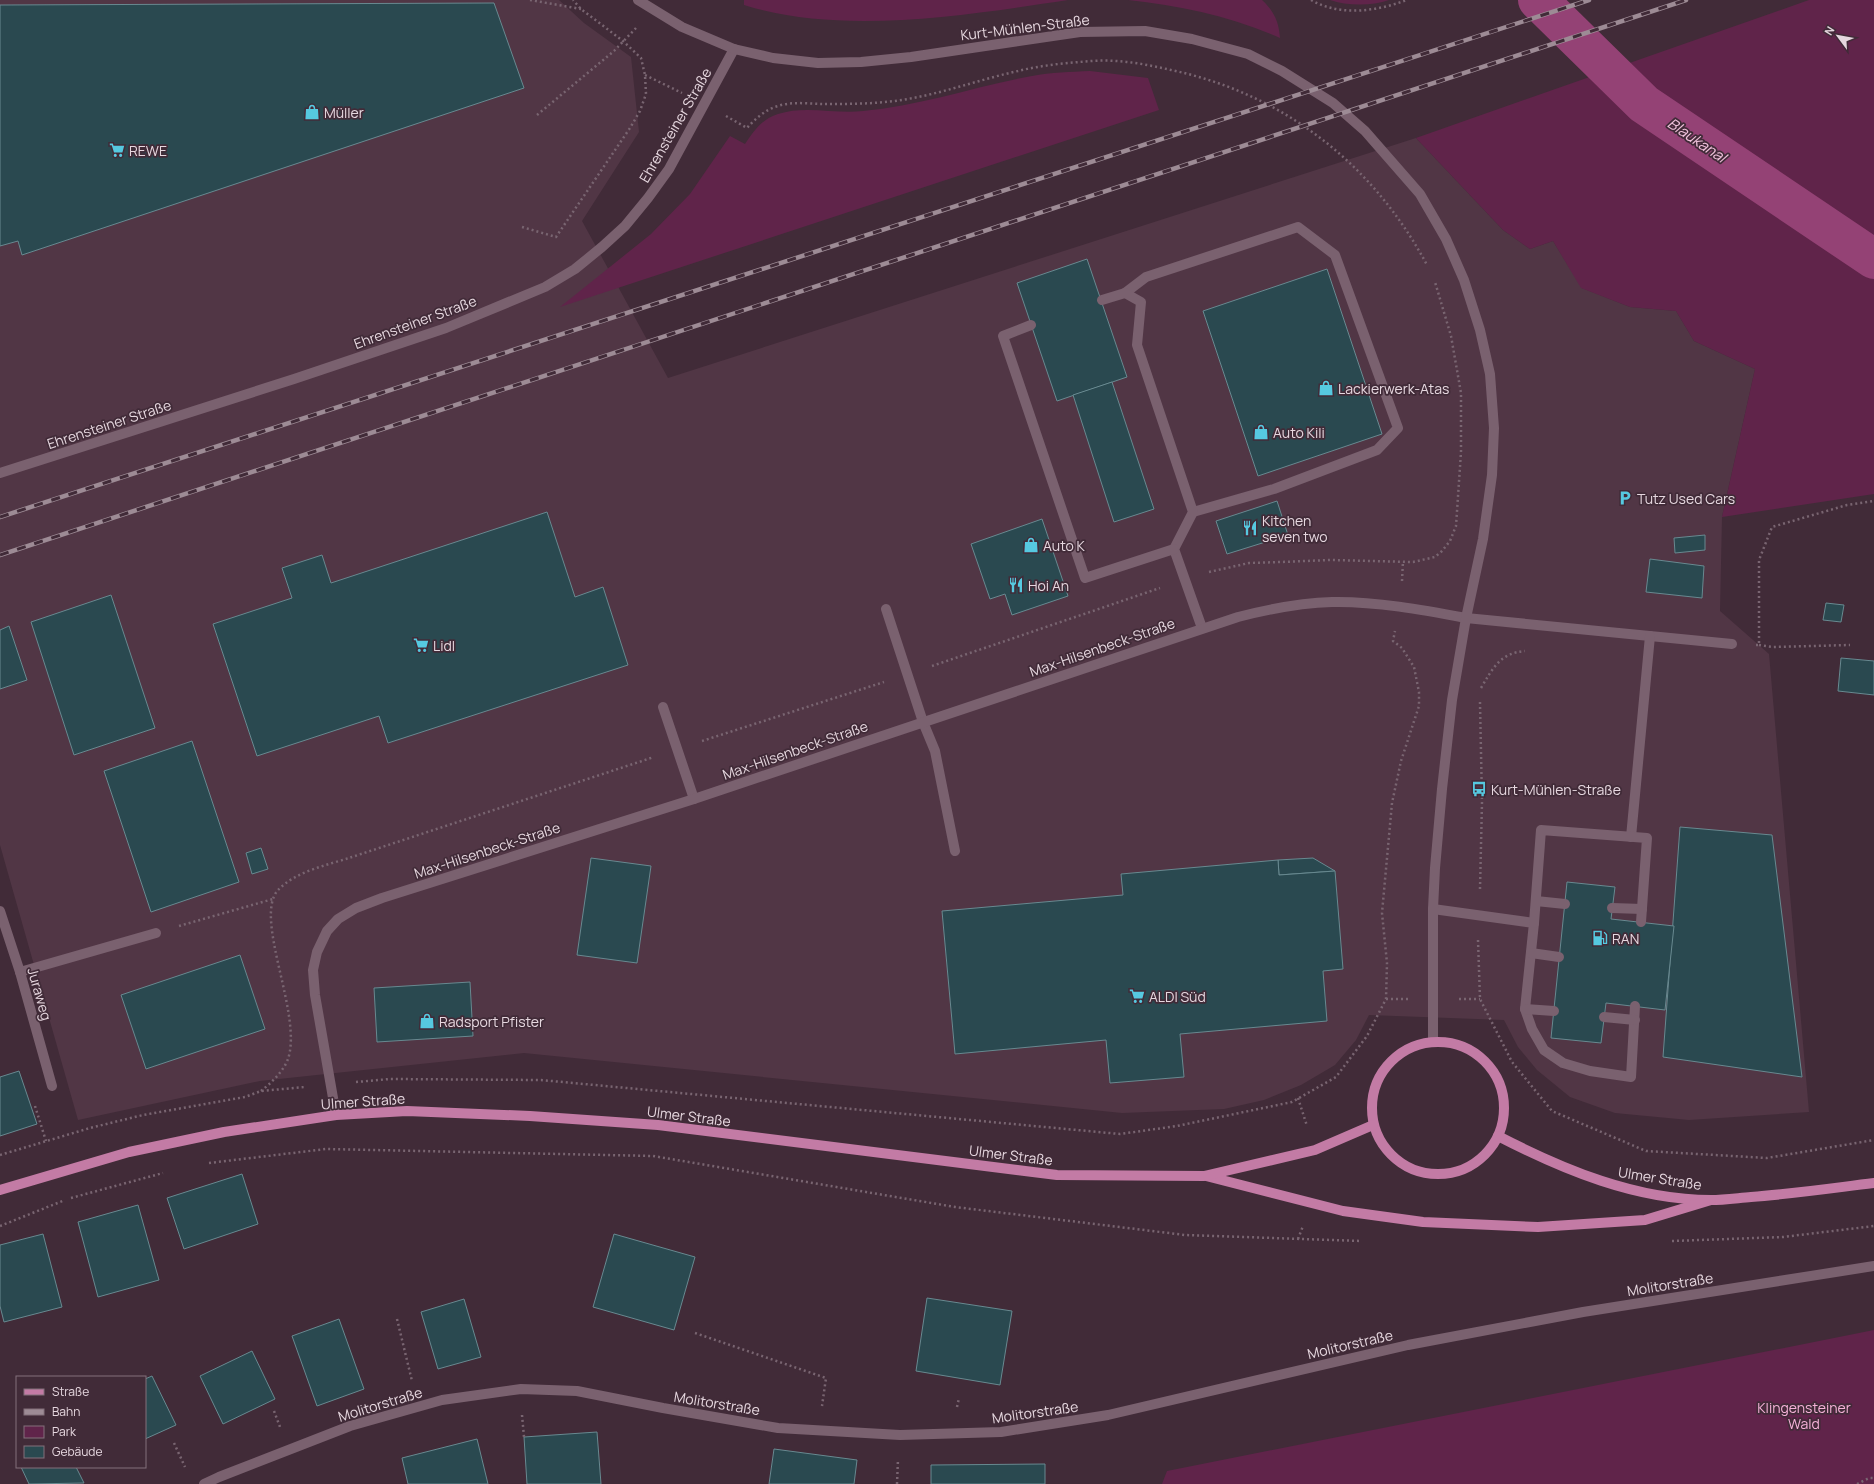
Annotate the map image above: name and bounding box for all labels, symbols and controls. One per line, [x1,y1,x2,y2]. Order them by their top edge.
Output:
street label: Kurt-Mühlen-Straße [959,10,1091,44]
north arrow [1818,16,1858,56]
text: N [1821,23,1838,38]
street label: Ehrensteiner Straße [634,64,716,186]
shop icon: Müller [303,103,321,121]
place label: Müller [324,103,364,122]
water label: Blaukanal [1664,113,1732,169]
supermarket icon: REWE [108,141,126,159]
place label: REWE [129,141,167,160]
street label: Ehrensteiner Straße [351,291,479,353]
shop icon: Lackierwerk-Atas [1317,379,1335,397]
place label: Lackierwerk-Atas [1338,379,1449,398]
street label: Ehrensteiner Straße [45,395,173,453]
shop icon: Auto Kili [1252,423,1270,441]
place label: Auto Kili [1273,423,1325,442]
parking icon: Tutz Used Cars [1616,489,1634,507]
place label: Tutz Used Cars [1637,489,1735,508]
place label: Kitchen seven two [1262,511,1328,546]
restaurant icon: Kitchen seven two [1241,519,1259,537]
shop icon: Auto K [1022,536,1040,554]
place label: Auto K [1043,536,1086,555]
restaurant icon: Hoi An [1007,576,1025,594]
place label: Hoi An [1028,576,1069,595]
street label: Max-Hilsenbeck-Straße [1027,613,1177,681]
supermarket icon: Lidl [412,636,430,654]
place label: Lidl [433,636,455,655]
street label: Max-Hilsenbeck-Straße [720,716,870,784]
bus stop icon: Kurt-Mühlen-Straße [1470,780,1488,798]
place label: Kurt-Mühlen-Straße [1491,780,1621,799]
street label: Max-Hilsenbeck-Straße [412,817,562,883]
fuel station icon: RAN [1591,929,1609,947]
place label: RAN [1612,929,1639,948]
street label: Juraweg [23,965,57,1023]
supermarket icon: ALDI Süd [1128,987,1146,1005]
place label: ALDI Süd [1149,987,1206,1006]
shop icon: Radsport Pfister [418,1012,436,1030]
place label: Radsport Pfister [439,1012,544,1031]
street label: Ulmer Straße [320,1089,406,1113]
street label: Ulmer Straße [646,1101,732,1131]
street label: Ulmer Straße [968,1140,1054,1170]
street label: Ulmer Straße [1617,1162,1703,1194]
street label: Molitorstraße [1626,1268,1714,1300]
street label: Molitorstraße [1305,1325,1395,1363]
legend [16,1376,146,1468]
street label: Molitorstraße [336,1382,424,1426]
text: Straße [52,1383,89,1400]
street label: Molitorstraße [673,1387,761,1419]
street label: Molitorstraße [991,1397,1079,1427]
park label: Klingensteiner Wald [1757,1398,1851,1433]
text: Bahn [52,1403,80,1420]
text: Park [52,1423,77,1440]
text: Gebäude [52,1443,103,1460]

